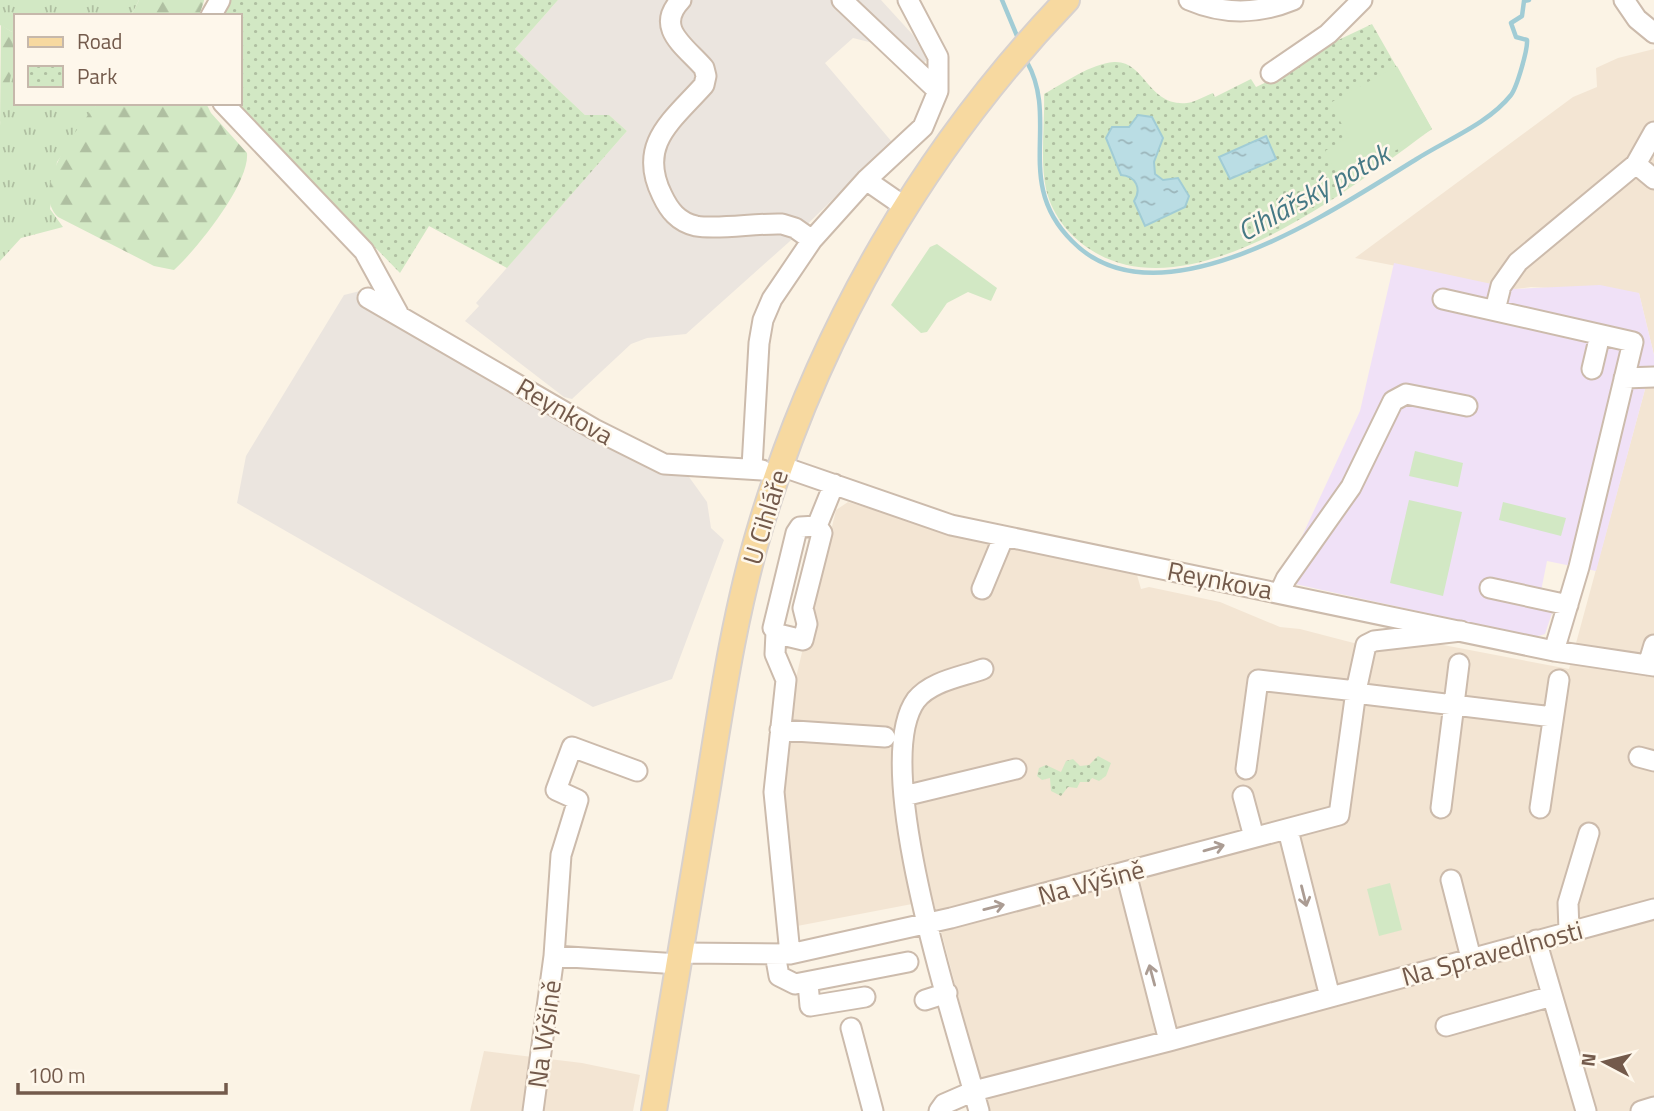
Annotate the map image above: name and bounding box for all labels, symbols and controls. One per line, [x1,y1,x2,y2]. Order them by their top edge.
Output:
legend [14,14,242,105]
text: Road [77,25,122,57]
text: Park [77,60,117,92]
water label: Cihlářský potok [1229,131,1400,252]
street label: Reynkova [509,368,621,454]
street label: U Cihláře [732,465,798,569]
street label: Reynkova [1164,551,1276,609]
one-way arrow [1203,841,1225,854]
street label: Na Výšině [1034,849,1148,915]
one-way arrow [1298,884,1311,907]
one-way arrow [982,900,1005,913]
street label: Na Spravedlnosti [1397,910,1587,996]
one-way arrow [1145,964,1158,987]
street label: Na Výšině [517,978,571,1090]
north arrow [1570,1027,1640,1097]
scale bar [18,1052,226,1096]
text: N [1572,1052,1603,1068]
text: 100 m [28,1059,85,1091]

